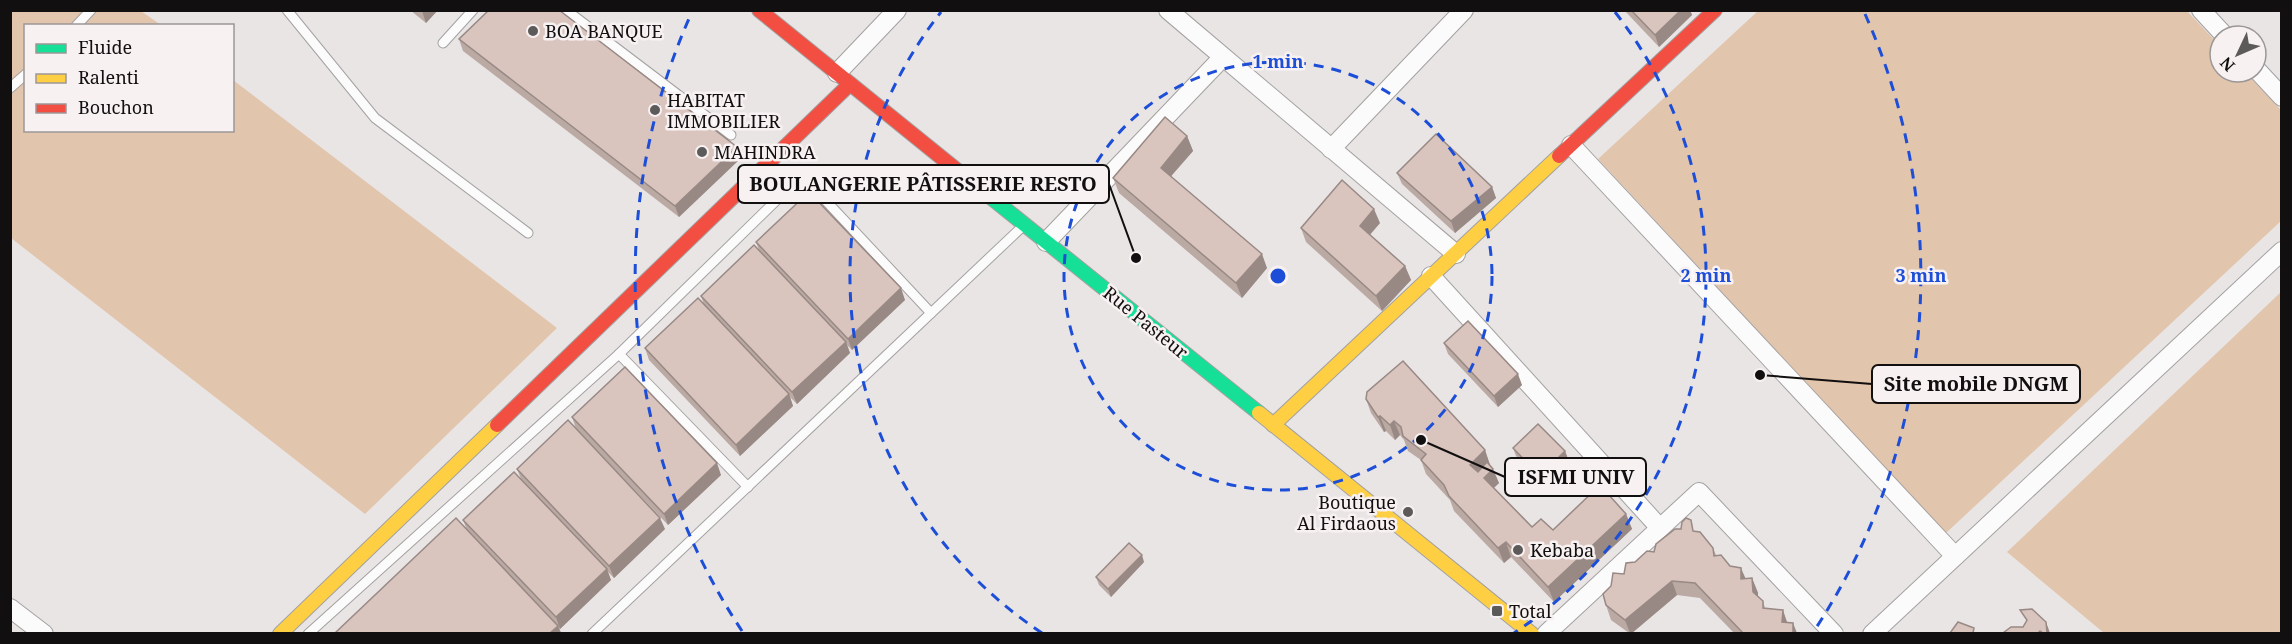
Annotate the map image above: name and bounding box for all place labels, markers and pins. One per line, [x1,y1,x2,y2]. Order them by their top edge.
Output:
place label: BOA BANQUE [545,19,662,43]
marker: BOA BANQUE [526,24,540,38]
place label: HABITAT IMMOBILIER [667,88,780,133]
marker: HABITAT IMMOBILIER [648,103,662,117]
place label: MAHINDRA [714,140,816,164]
marker: MAHINDRA [695,145,709,159]
callout: BOULANGERIE PÂTISSERIE RESTO [738,165,1109,203]
centre of rings [1268,266,1288,286]
callout: Site mobile DNGM [1872,365,2080,403]
callout: ISFMI UNIV [1505,458,1646,496]
place label: Boutique Al Firdaous [1297,490,1396,535]
marker: Boutique Al Firdaous [1401,505,1415,519]
place label: Kebaba [1530,538,1594,562]
marker: Kebaba [1511,543,1525,557]
place label: Total [1509,599,1552,623]
marker: Total [1490,604,1504,618]

